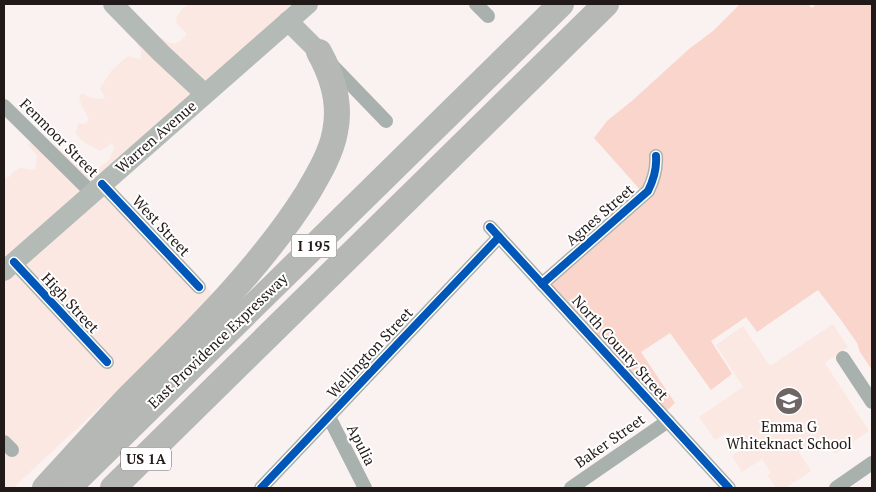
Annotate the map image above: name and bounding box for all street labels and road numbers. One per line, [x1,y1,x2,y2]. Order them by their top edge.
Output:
street label: Fenmoor Street [16,94,104,181]
street label: Warren Avenue [111,96,200,177]
street label: Agnes Street [561,179,638,249]
street label: West Street [128,191,195,260]
road number: I 195 [292,235,336,258]
street label: High Street [38,268,104,337]
street label: East Providence Expressway [143,268,292,412]
street label: North County Street [568,290,674,404]
street label: Wellington Street [322,302,417,402]
street label: Baker Street [570,408,649,472]
street label: Apulia [343,420,381,469]
road number: US 1A [121,448,171,470]

